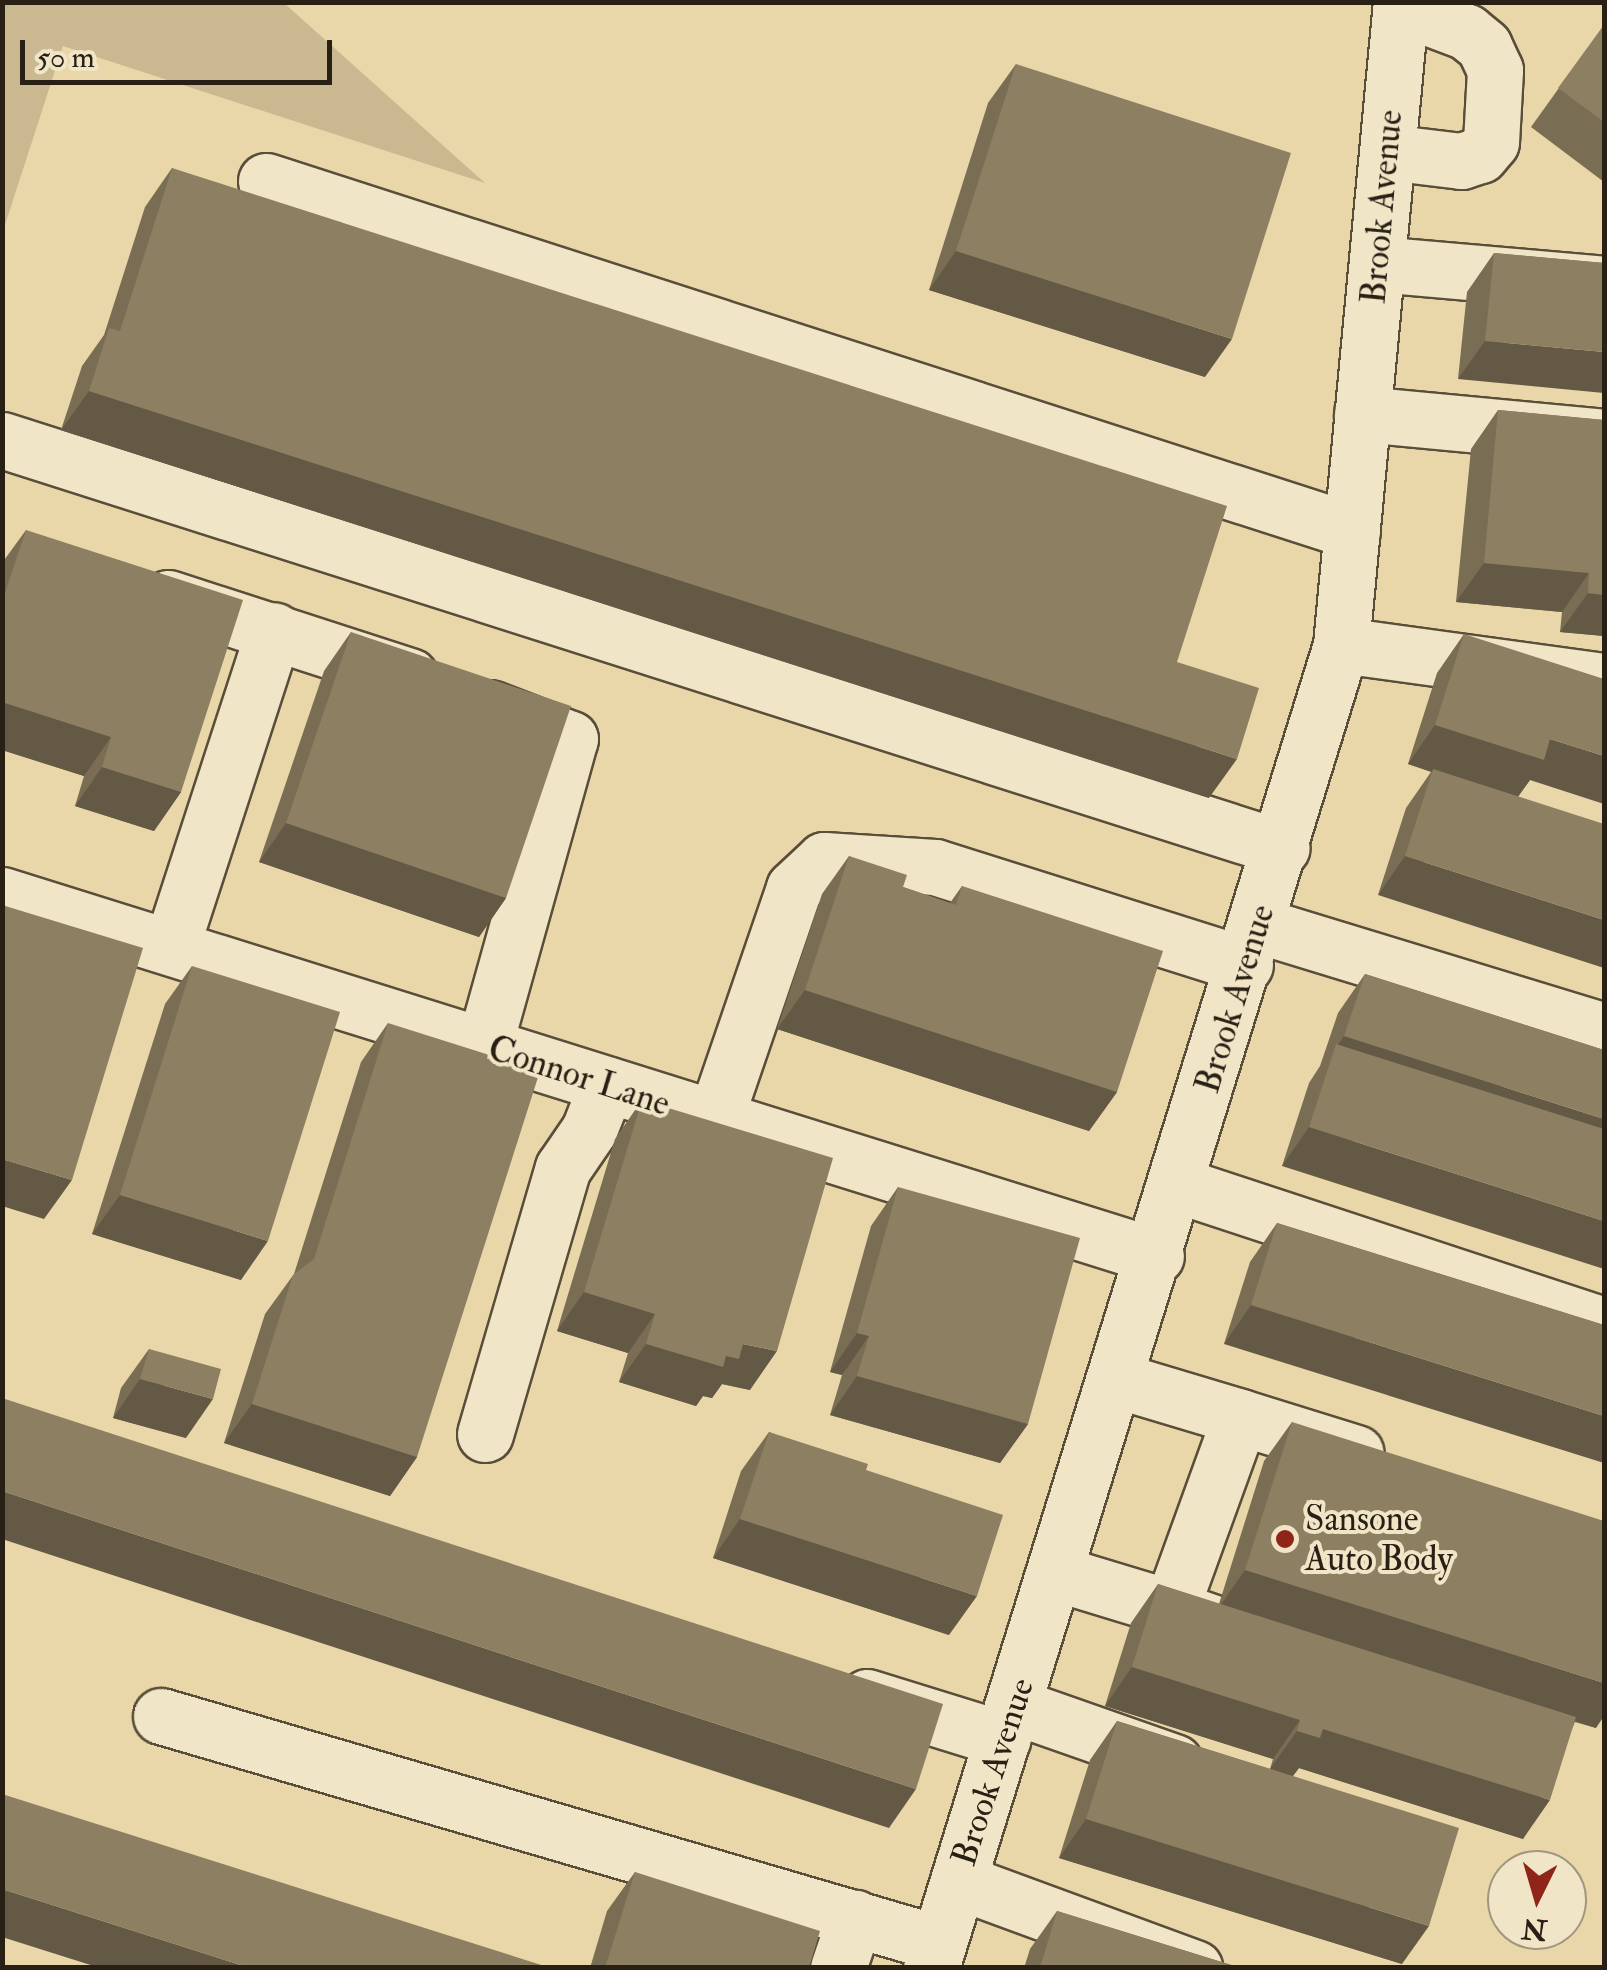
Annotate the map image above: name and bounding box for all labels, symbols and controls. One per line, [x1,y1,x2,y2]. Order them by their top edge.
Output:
scale bar [25,20,338,82]
text: 50 m [37,39,95,76]
street label: Brook Avenue [1353,108,1411,306]
street label: Brook Avenue [1186,900,1284,1098]
street label: Connor Lane [483,1027,675,1125]
place label: Sansone Auto Body [1305,1498,1453,1580]
marker: Sansone Auto Body [1274,1528,1296,1550]
street label: Brook Avenue [943,1673,1043,1871]
north arrow [1487,1850,1587,1950]
text: N [1521,1910,1549,1947]

